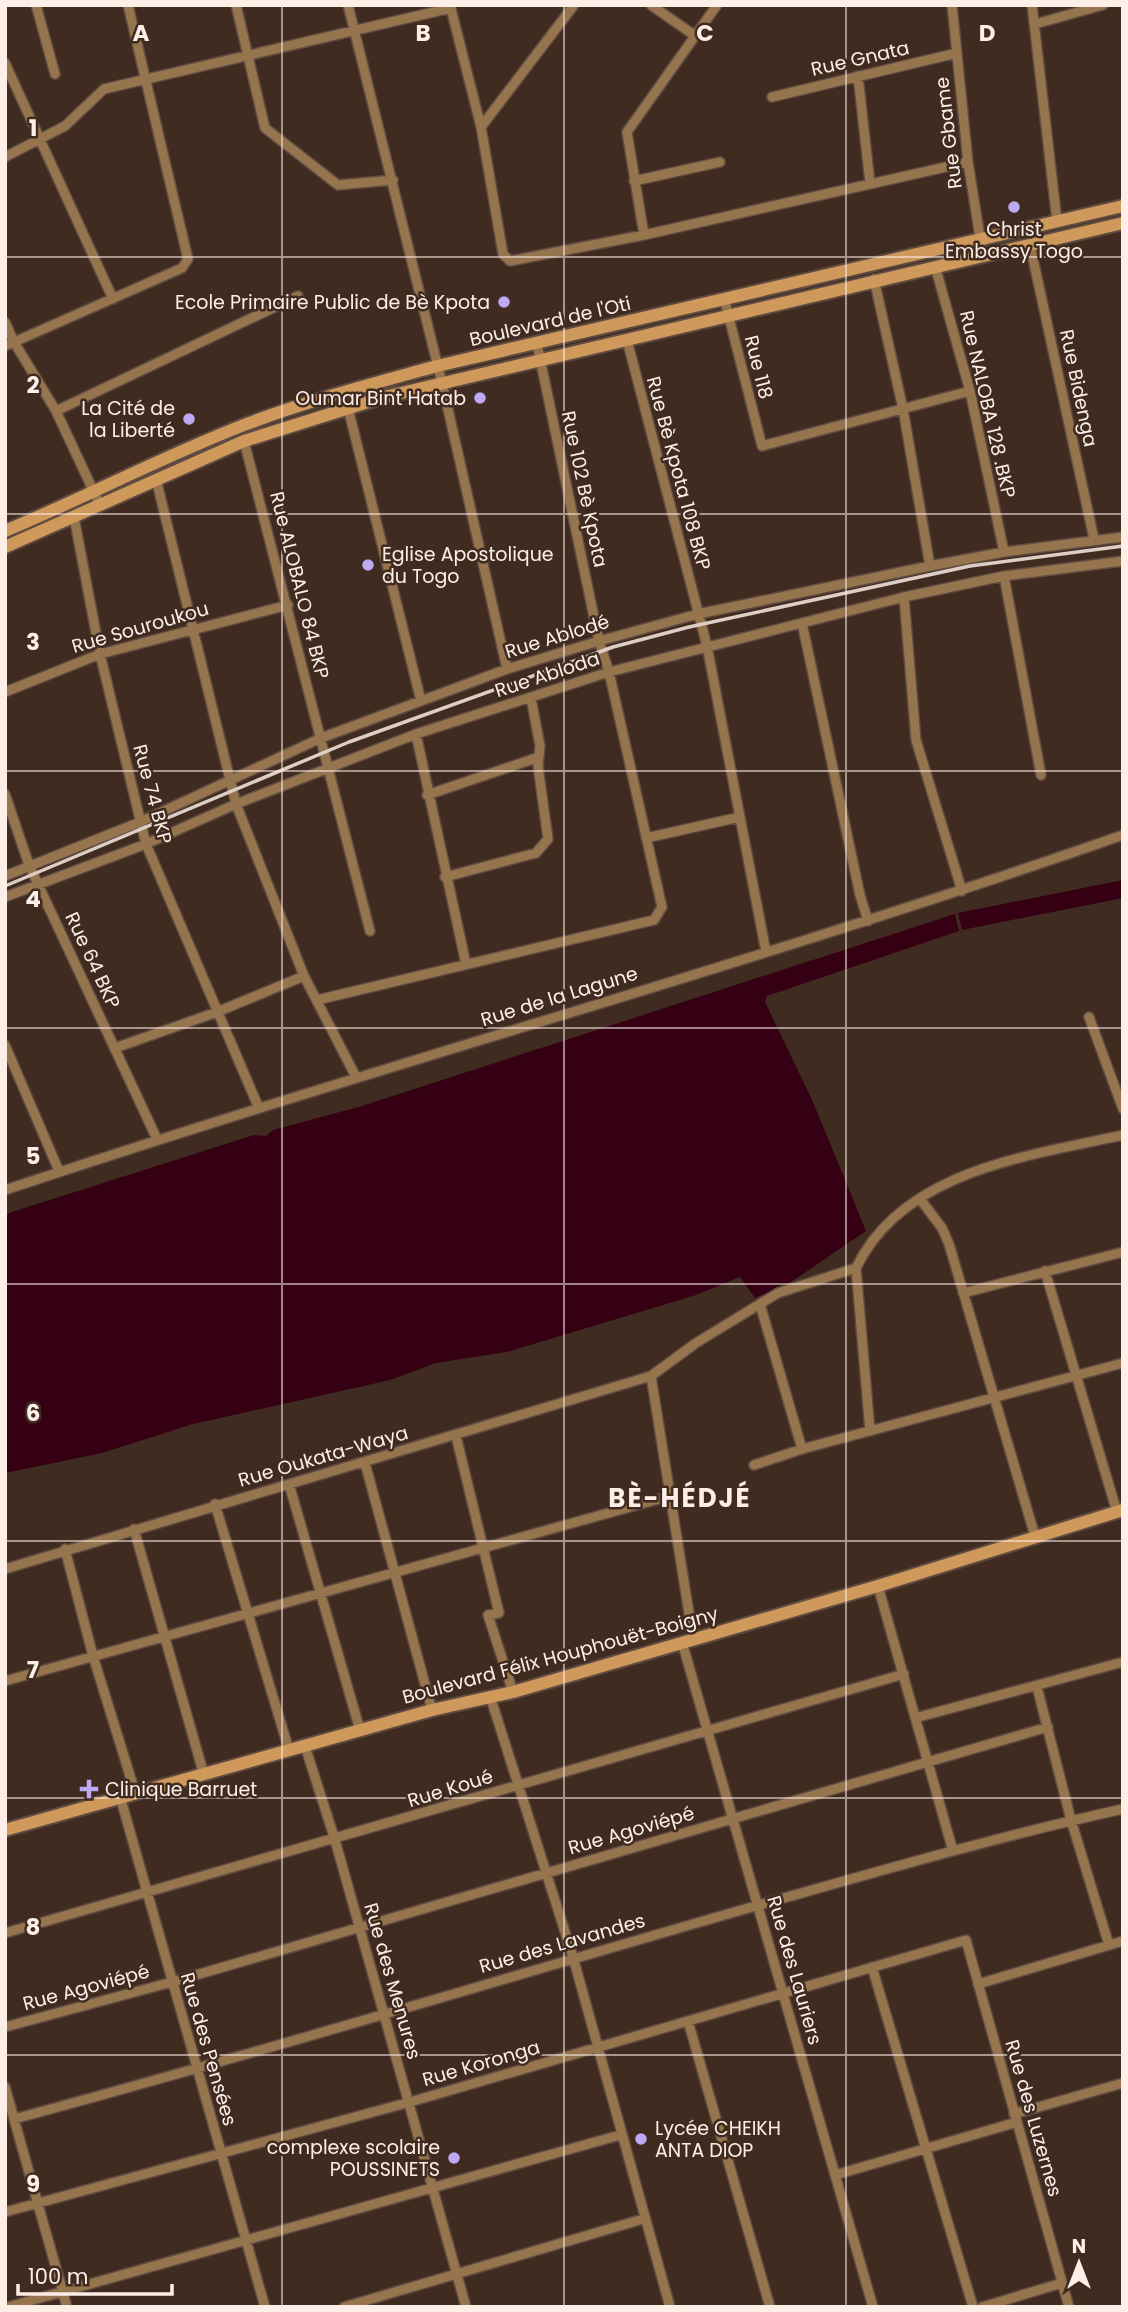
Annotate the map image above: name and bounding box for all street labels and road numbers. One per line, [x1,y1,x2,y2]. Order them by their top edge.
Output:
street label: Rue Gnata [808,34,912,83]
street label: Rue Gbame [928,76,969,190]
street label: Boulevard de l'Oti [467,290,633,353]
street label: Rue NALOBA 128 .BKP [953,308,1022,500]
street label: Rue Bidenga [1053,327,1104,449]
street label: Rue 118 [738,332,779,402]
street label: Rue Bè Kpota 108 BKP [640,373,717,573]
street label: Rue 102 Bè Kpota [555,408,614,570]
street label: Rue ALOBALO 84 BKP [263,489,336,682]
street label: Rue Souroukou [68,595,212,660]
street label: Rue Ablodé [502,608,613,665]
street label: Rue Abloda [491,645,603,704]
street label: Rue 74 BKP [126,741,179,847]
street label: Rue 64 BKP [58,908,127,1013]
street label: Rue de la Lagune [477,960,641,1033]
street label: Rue Oukata-Waya [235,1419,411,1494]
street label: Boulevard Félix Houphouët-Boigny [399,1600,721,1711]
street label: Rue Koué [404,1763,496,1814]
street label: Rue Agoviépé [565,1800,697,1861]
street label: Rue des Lauriers [760,1892,829,2048]
street label: Rue des Menures [357,1900,428,2062]
street label: Rue des Lavandes [476,1907,648,1980]
street label: Rue Agoviépé [20,1958,152,2017]
street label: Rue des Pensées [174,1969,243,2129]
street label: Rue Koronga [419,2034,543,2093]
street label: Rue des Luzernes [998,2037,1069,2200]

